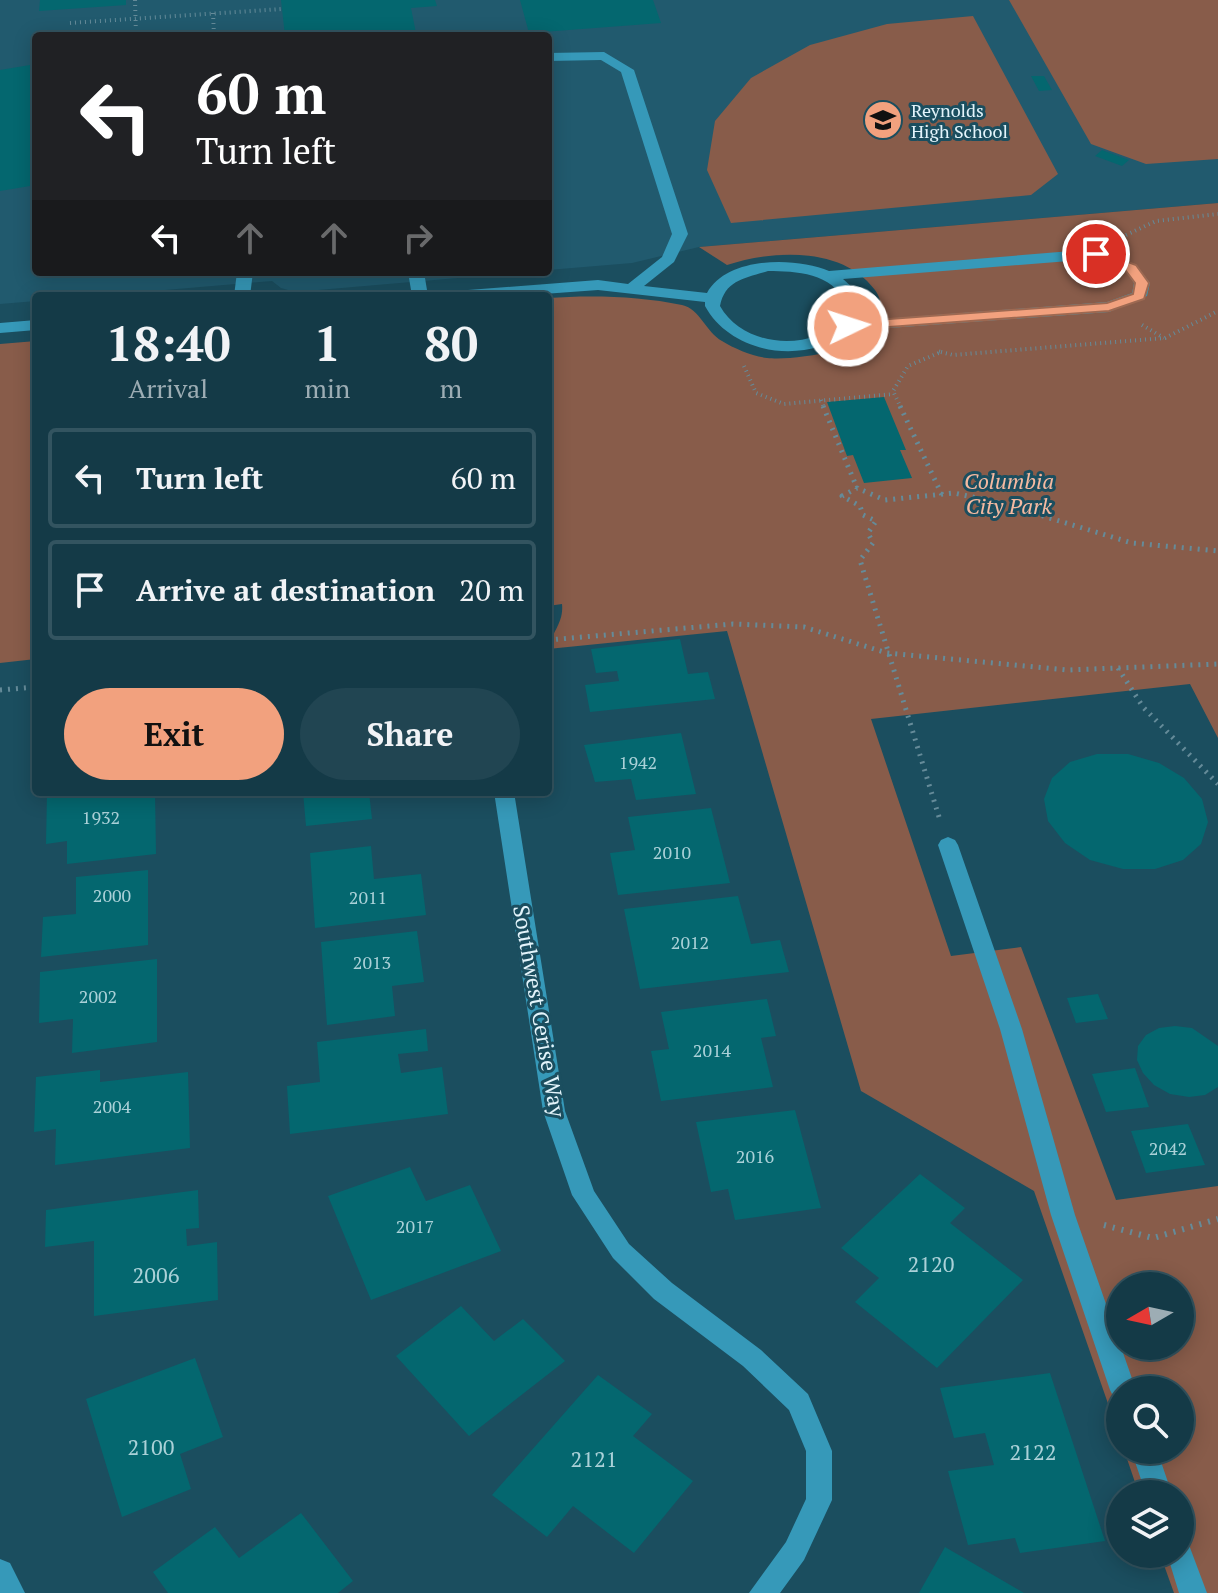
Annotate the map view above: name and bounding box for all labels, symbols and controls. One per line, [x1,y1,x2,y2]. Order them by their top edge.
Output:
text: 60 m [196,56,326,130]
icon: left [64,64,168,168]
place label: Reynolds High School [911,98,1008,143]
school or university icon: Reynolds High School [862,99,904,141]
text: Turn left [196,127,336,174]
icon: left [144,216,188,260]
icon: ahead [228,216,272,260]
icon: ahead [312,216,356,260]
icon: right [396,216,440,260]
pin [1062,220,1130,288]
icon: arrive [1074,232,1118,276]
position arrow [806,284,890,368]
text: 18:40 [106,311,231,375]
text: 1 [314,311,341,375]
text: 80 [424,311,478,375]
text: Arrival [128,371,208,405]
text: min [304,371,350,405]
text: m [440,371,462,405]
icon: left [68,456,112,500]
text: Turn left [136,458,263,498]
text: 60 m [451,458,516,498]
park label: Columbia City Park [964,466,1054,520]
icon: arrive [68,568,112,612]
text: Arrive at destination [136,570,435,610]
text: 20 m [459,570,524,610]
button: Exit [64,688,284,780]
button: Share [300,688,520,780]
house number: 1942 [619,750,657,774]
house number: 1932 [82,805,120,829]
house number: 2010 [653,840,691,864]
house number: 2000 [93,883,131,907]
house number: 2011 [349,885,387,909]
street label: Southwest Cerise Way [507,903,573,1120]
house number: 2012 [671,930,709,954]
house number: 2013 [353,950,391,974]
house number: 2002 [79,984,117,1008]
house number: 2014 [693,1038,732,1062]
house number: 2004 [93,1094,132,1118]
house number: 2042 [1149,1136,1187,1160]
house number: 2016 [736,1144,775,1168]
house number: 2017 [396,1214,434,1238]
house number: 2120 [908,1249,954,1278]
house number: 2006 [133,1260,180,1289]
north arrow [1106,1272,1194,1360]
map controls [1106,1272,1194,1568]
button: search [1106,1376,1194,1464]
house number: 2100 [128,1432,174,1461]
house number: 2122 [1010,1437,1056,1466]
house number: 2121 [571,1444,617,1473]
button: layers [1106,1480,1194,1568]

